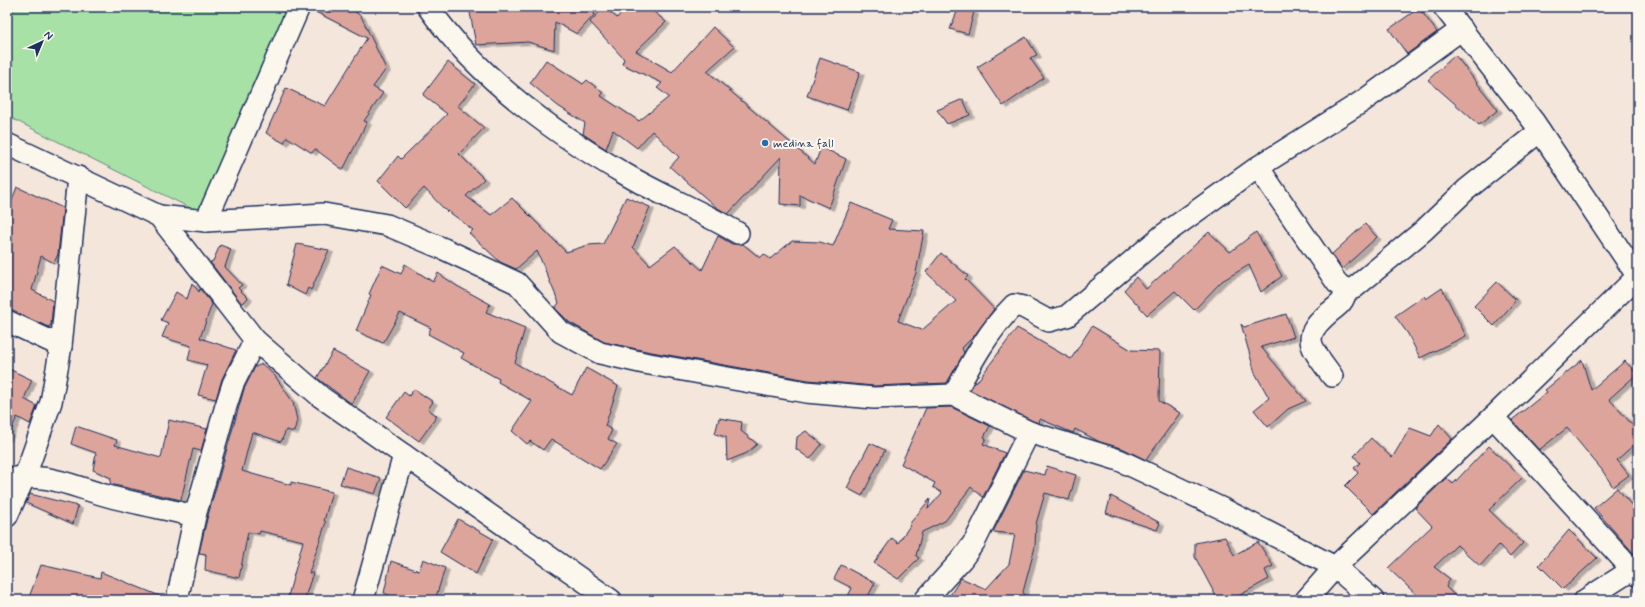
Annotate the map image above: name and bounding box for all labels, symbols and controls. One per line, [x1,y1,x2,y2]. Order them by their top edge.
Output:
north arrow [22,22,62,62]
text: N [41,28,56,43]
place label: medina fall [773,136,833,152]
marker: medina fall [760,138,770,148]

